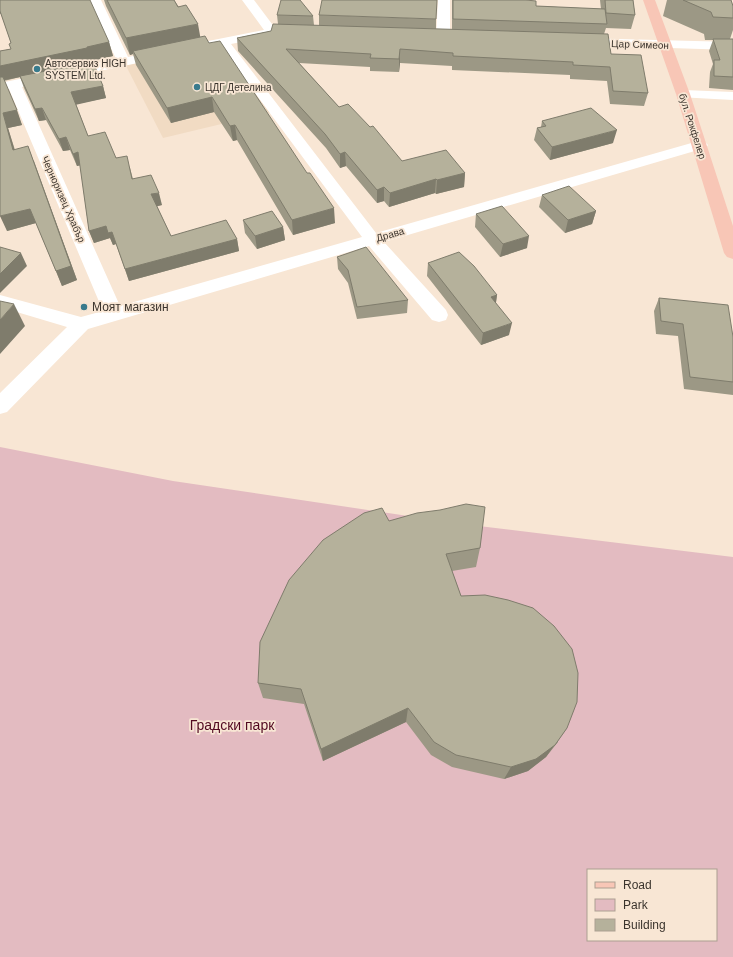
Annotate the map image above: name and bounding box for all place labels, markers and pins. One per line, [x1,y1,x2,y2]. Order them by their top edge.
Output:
place label: Автосервиз HIGH SYSTEM Ltd. [45,58,126,81]
marker: Автосервиз HIGH SYSTEM Ltd. [32,64,42,74]
marker: ЦДГ Детелина [192,82,202,92]
place label: ЦДГ Детелина [205,82,272,93]
place label: Моят магазин [92,300,169,314]
marker: Моят магазин [79,302,89,312]

